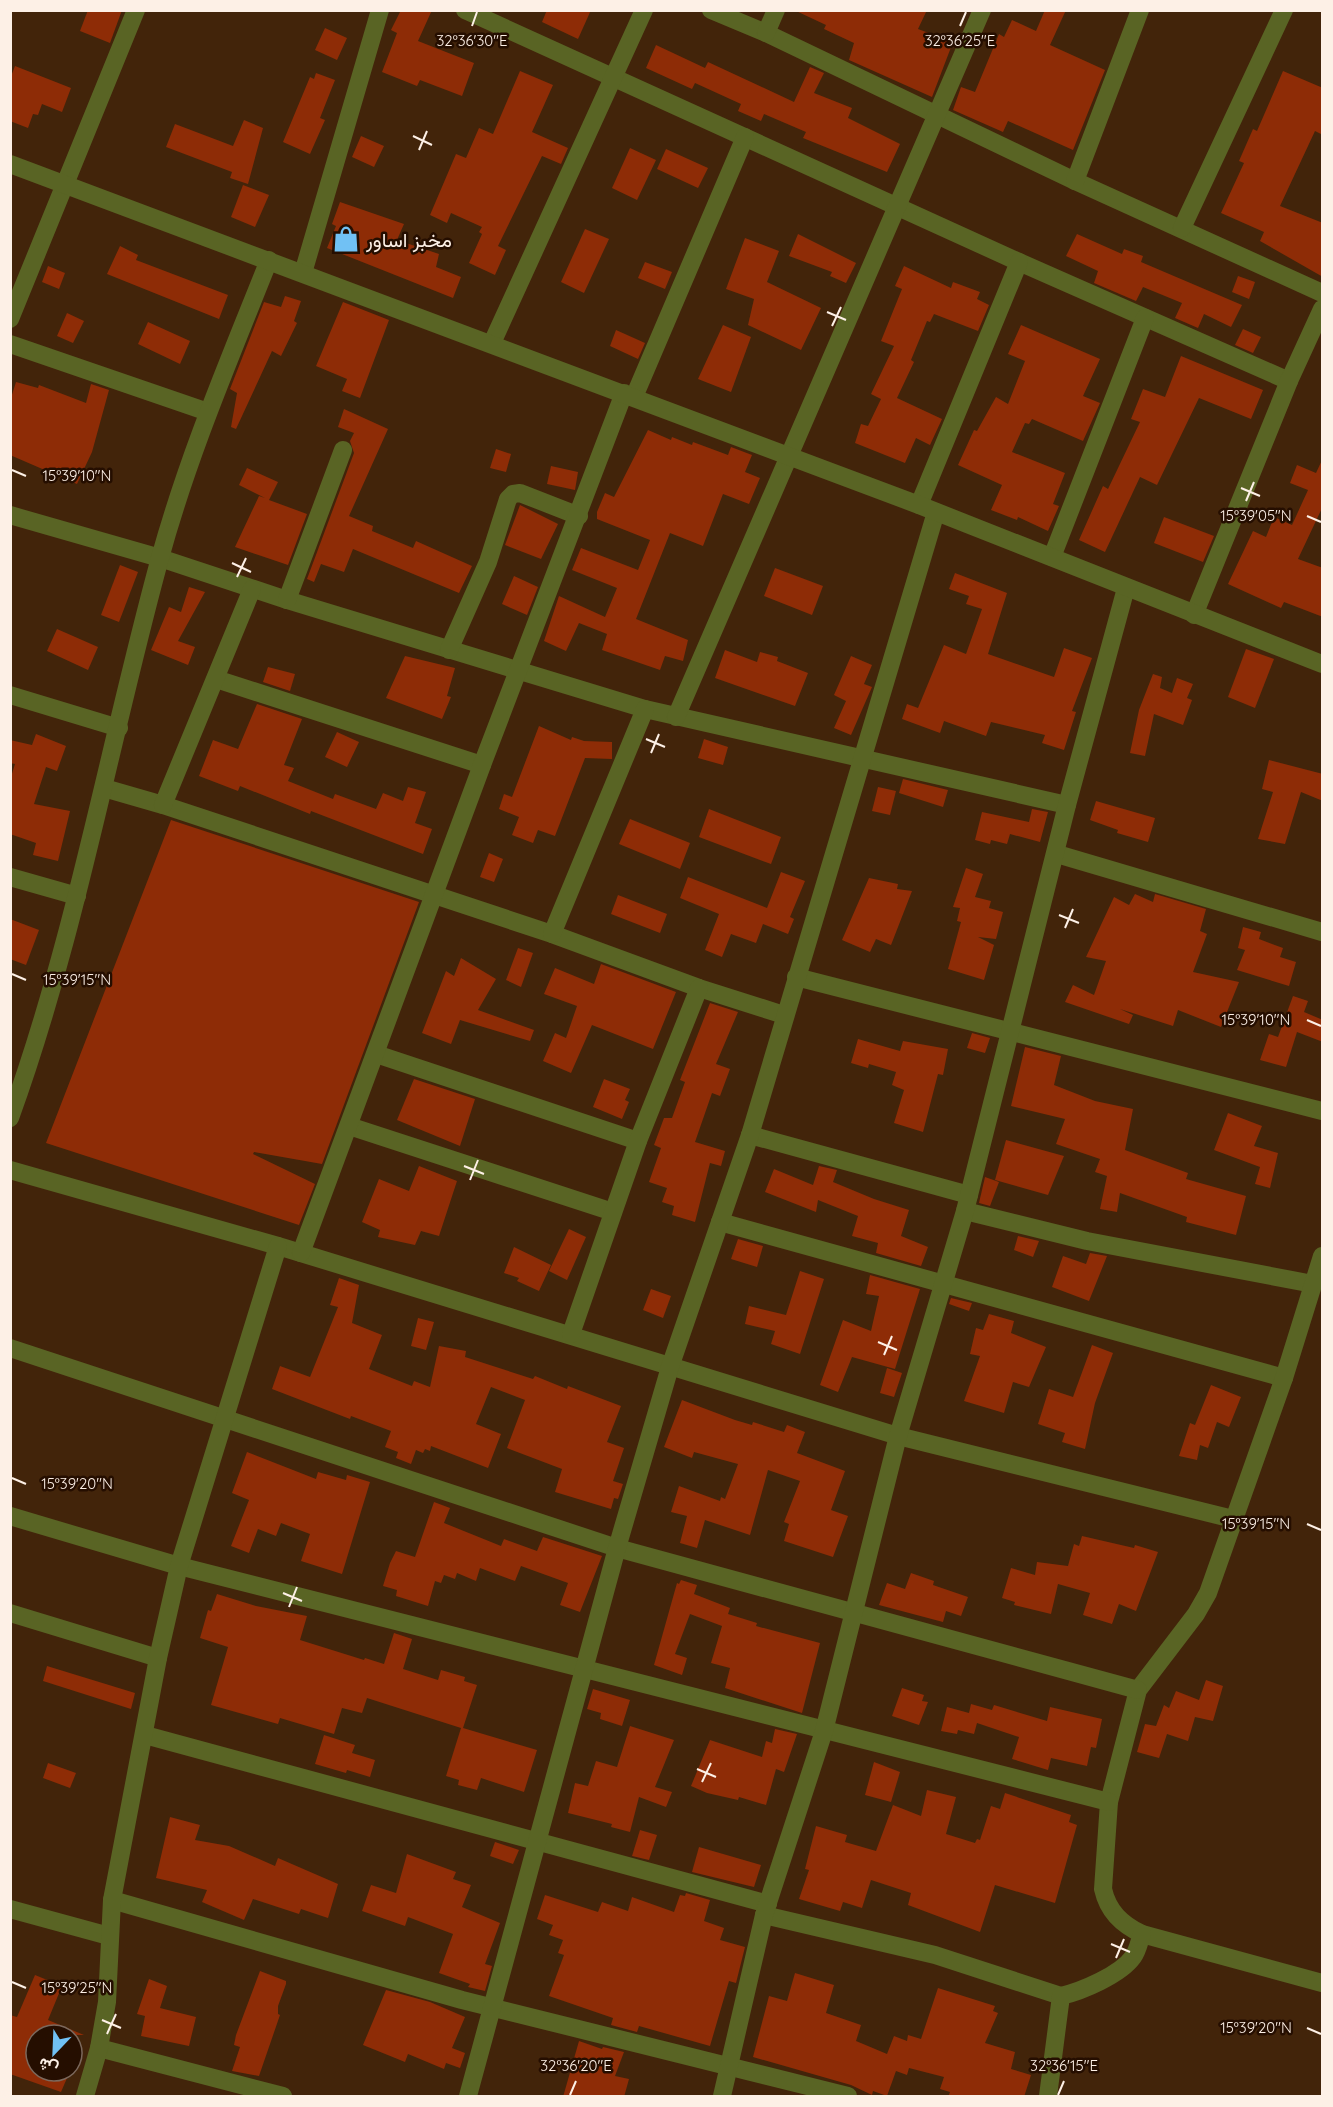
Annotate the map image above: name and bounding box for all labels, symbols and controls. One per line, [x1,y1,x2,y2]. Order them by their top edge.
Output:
text: 32°36'30"E [436,31,508,50]
text: 32°36'25"E [925,31,995,50]
shop icon: مخبز اساور [331,224,361,254]
place label: مخبز اساور [365,227,452,253]
text: 15°39'10"N [43,466,111,485]
text: 15°39'05"N [1220,506,1292,525]
text: 15°39'15"N [43,970,111,989]
text: 15°39'10"N [1222,1010,1290,1029]
text: 15°39'20"N [41,1474,113,1493]
text: 15°39'15"N [1222,1514,1290,1533]
text: 15°39'25"N [42,1978,112,1997]
text: 15°39'20"N [1220,2018,1292,2037]
north arrow [24,2023,84,2083]
text: ش [35,2054,61,2080]
text: 32°36'20"E [540,2056,612,2075]
text: 32°36'15"E [1030,2056,1098,2075]

